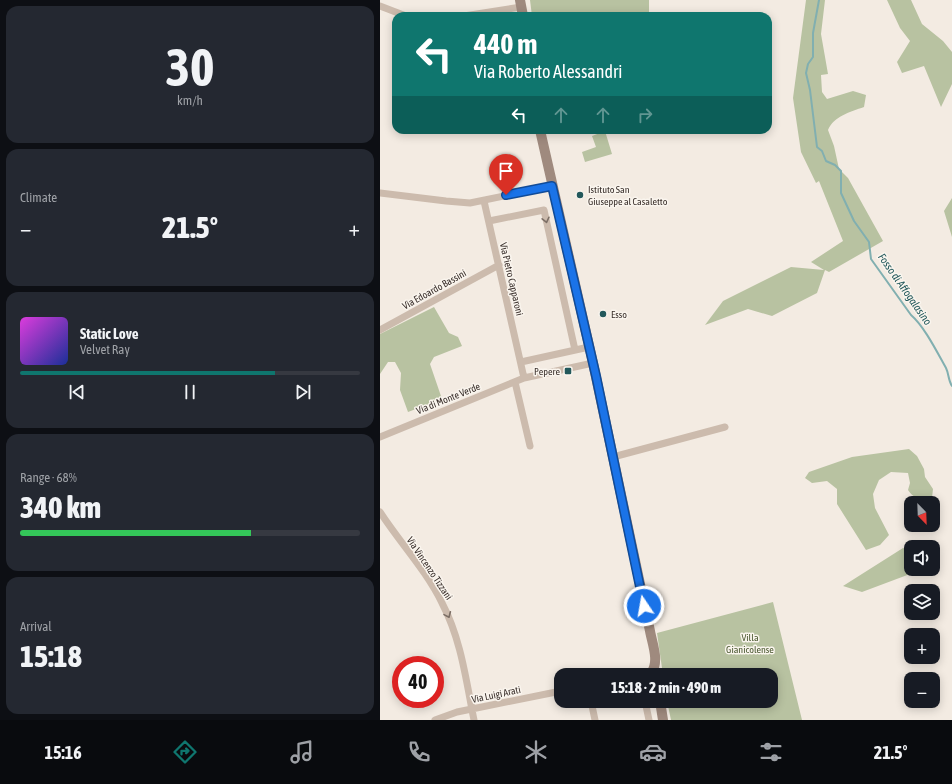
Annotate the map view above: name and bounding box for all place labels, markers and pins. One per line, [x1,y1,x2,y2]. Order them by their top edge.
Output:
pin [489,154,523,195]
place label: Istituto San Giuseppe al Casaletto [588,184,668,207]
marker: Istituto San Giuseppe al Casaletto [575,190,585,200]
marker: Esso [598,309,608,319]
place label: Esso [611,309,627,320]
place label: Pepere [534,366,560,377]
marker: Pepere [563,366,573,376]

